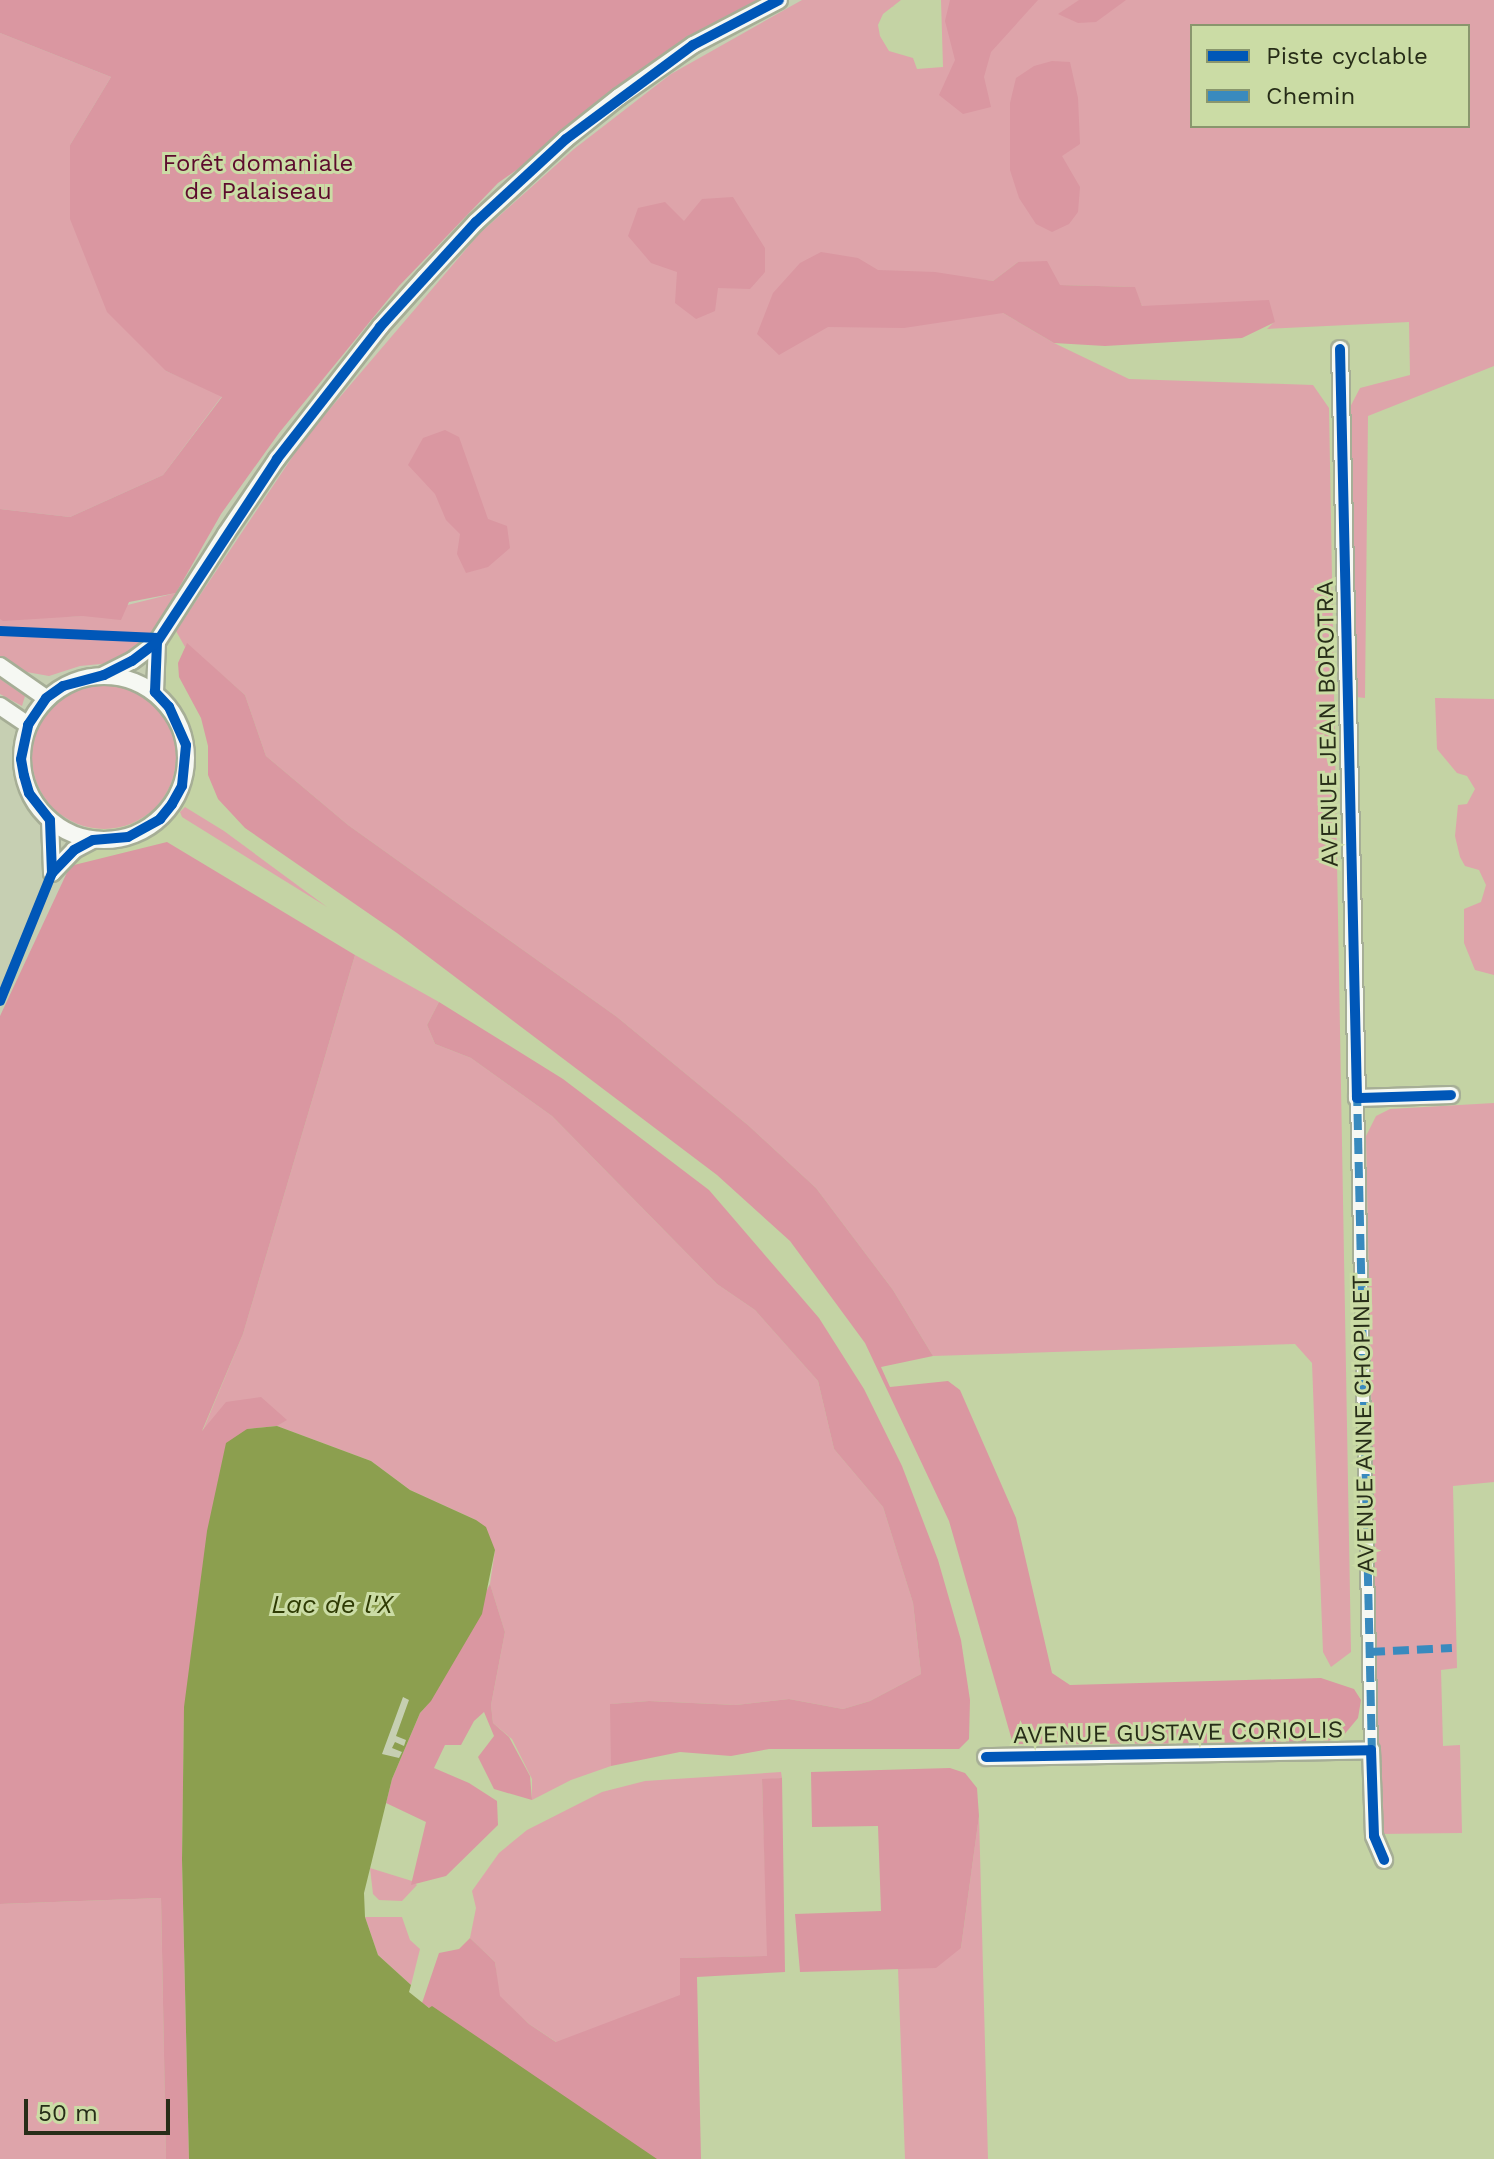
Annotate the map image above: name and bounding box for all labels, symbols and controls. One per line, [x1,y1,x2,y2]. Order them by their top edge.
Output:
legend [1190,24,1470,128]
text: Piste cyclable [1266,42,1428,70]
text: Chemin [1266,82,1355,110]
park label: Forêt domaniale de Palaiseau [163,150,353,206]
street label: AVENUE JEAN BOROTRA [1311,580,1345,868]
street label: AVENUE ANNE CHOPINET [1347,1274,1381,1574]
water label: Lac de l'X [271,1589,393,1621]
street label: AVENUE GUSTAVE CORIOLIS [1013,1716,1343,1750]
scale bar [28,2083,174,2133]
text: 50 m [38,2099,98,2127]

